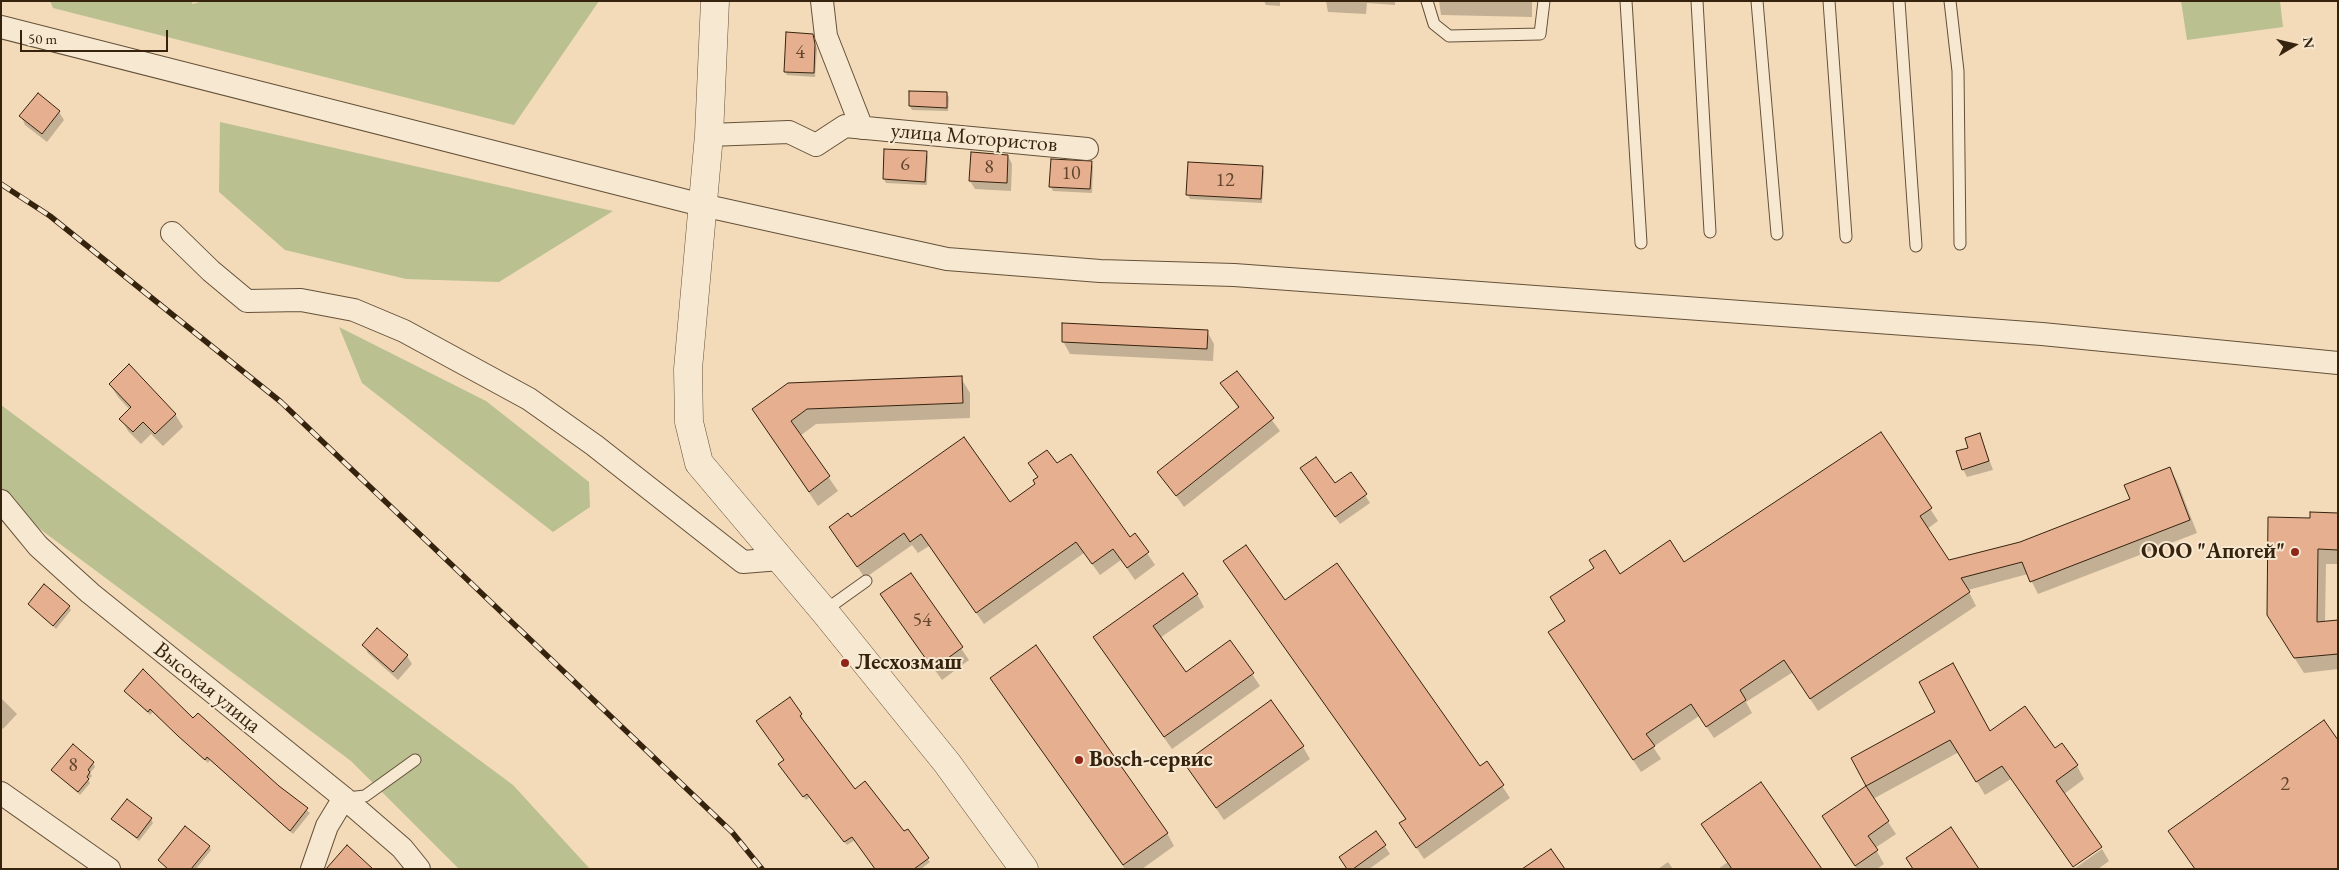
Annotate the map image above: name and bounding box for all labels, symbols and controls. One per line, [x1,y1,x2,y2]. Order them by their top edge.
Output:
scale bar [22,20,170,52]
north arrow [2269,20,2319,70]
text: 50 m [28,29,57,48]
text: N [2299,36,2319,50]
house number: 4 [795,41,805,65]
street label: улица Мотористов [890,118,1058,158]
house number: 6 [900,153,910,177]
house number: 8 [984,156,994,180]
house number: 10 [1061,162,1081,186]
house number: 12 [1215,169,1235,193]
place label: ООО "Апогей" [2141,539,2285,565]
marker: ООО "Апогей" [2289,546,2301,558]
house number: 54 [912,609,932,633]
street label: Высокая улица [148,637,266,739]
place label: Лесхозмаш [855,650,962,676]
marker: Лесхозмаш [839,657,851,669]
place label: Bosch-сервис [1089,747,1213,773]
house number: 8 [68,754,78,778]
marker: Bosch-сервис [1073,754,1085,766]
house number: 2 [2280,773,2290,797]

